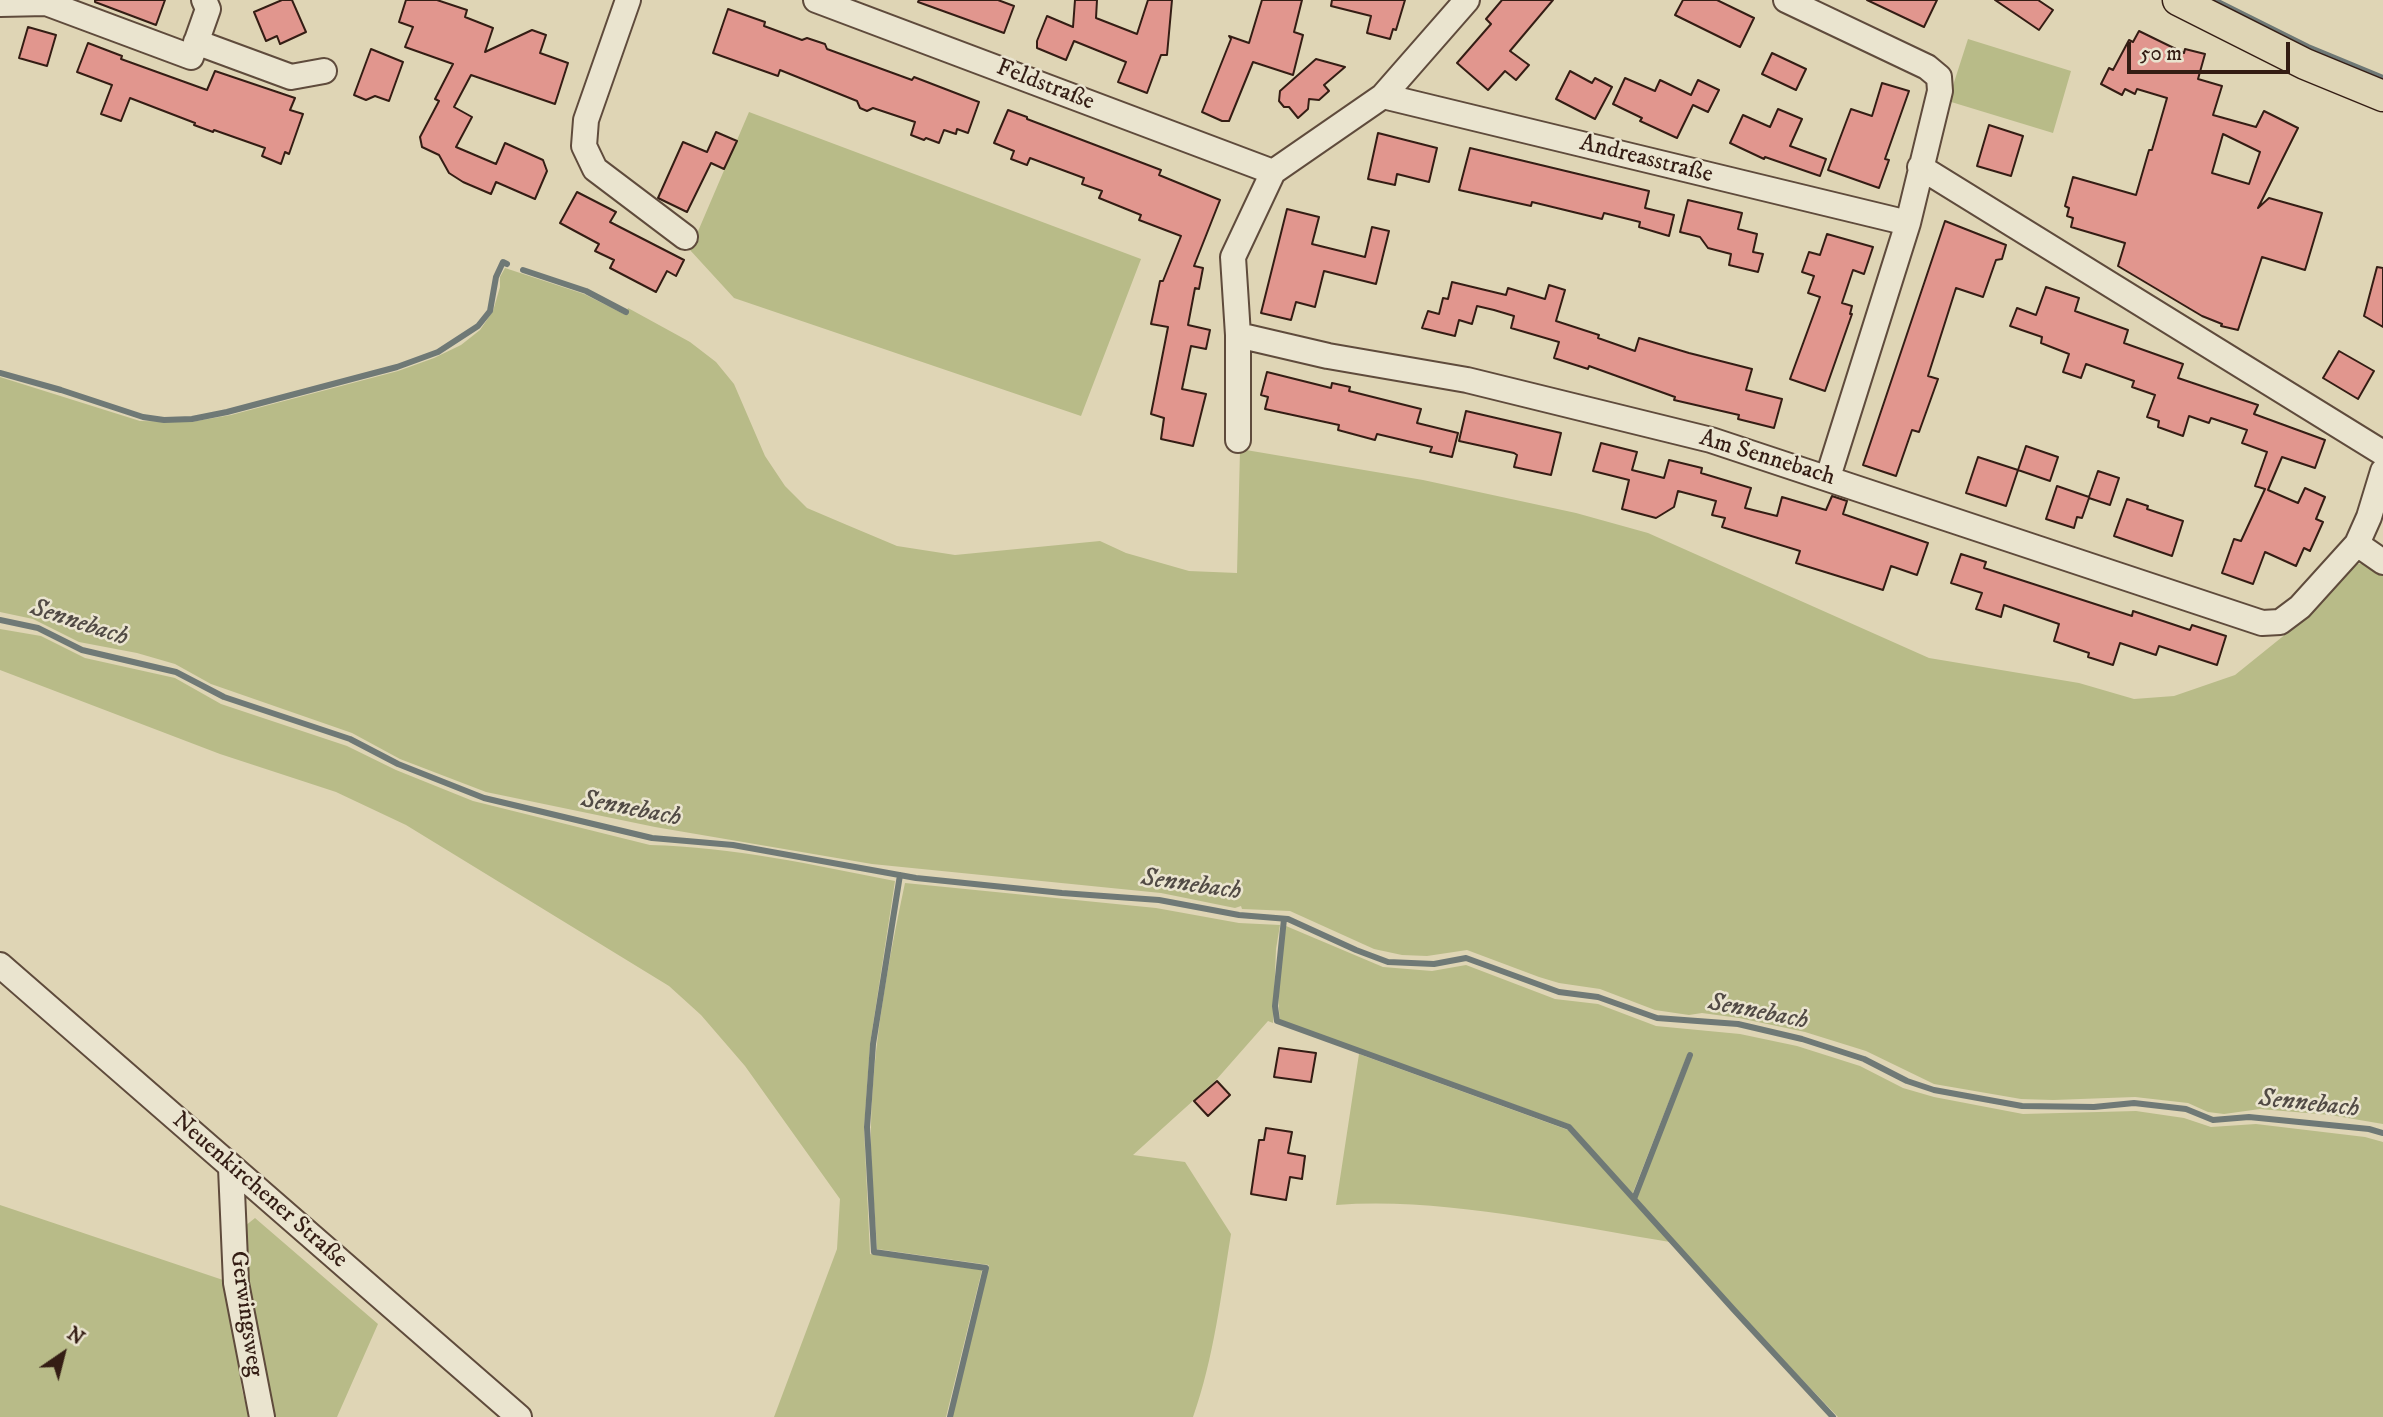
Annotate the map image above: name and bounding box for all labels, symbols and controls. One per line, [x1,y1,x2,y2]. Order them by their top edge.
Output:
scale bar [2131,28,2294,72]
text: 50 m [2140,41,2182,67]
street label: Feldstraße [992,54,1098,118]
street label: Andreasstraße [1576,130,1716,190]
street label: Am Sennebach [1696,425,1838,493]
water label: Sennebach [26,594,132,654]
water label: Sennebach [578,785,684,835]
water label: Sennebach [1139,864,1243,908]
water label: Sennebach [1705,988,1811,1038]
water label: Sennebach [2257,1084,2361,1126]
street label: Neuenkirchener Straße [165,1107,353,1275]
street label: Gerwingsweg [222,1249,268,1379]
north arrow [28,1319,98,1389]
text: N [62,1322,88,1350]

